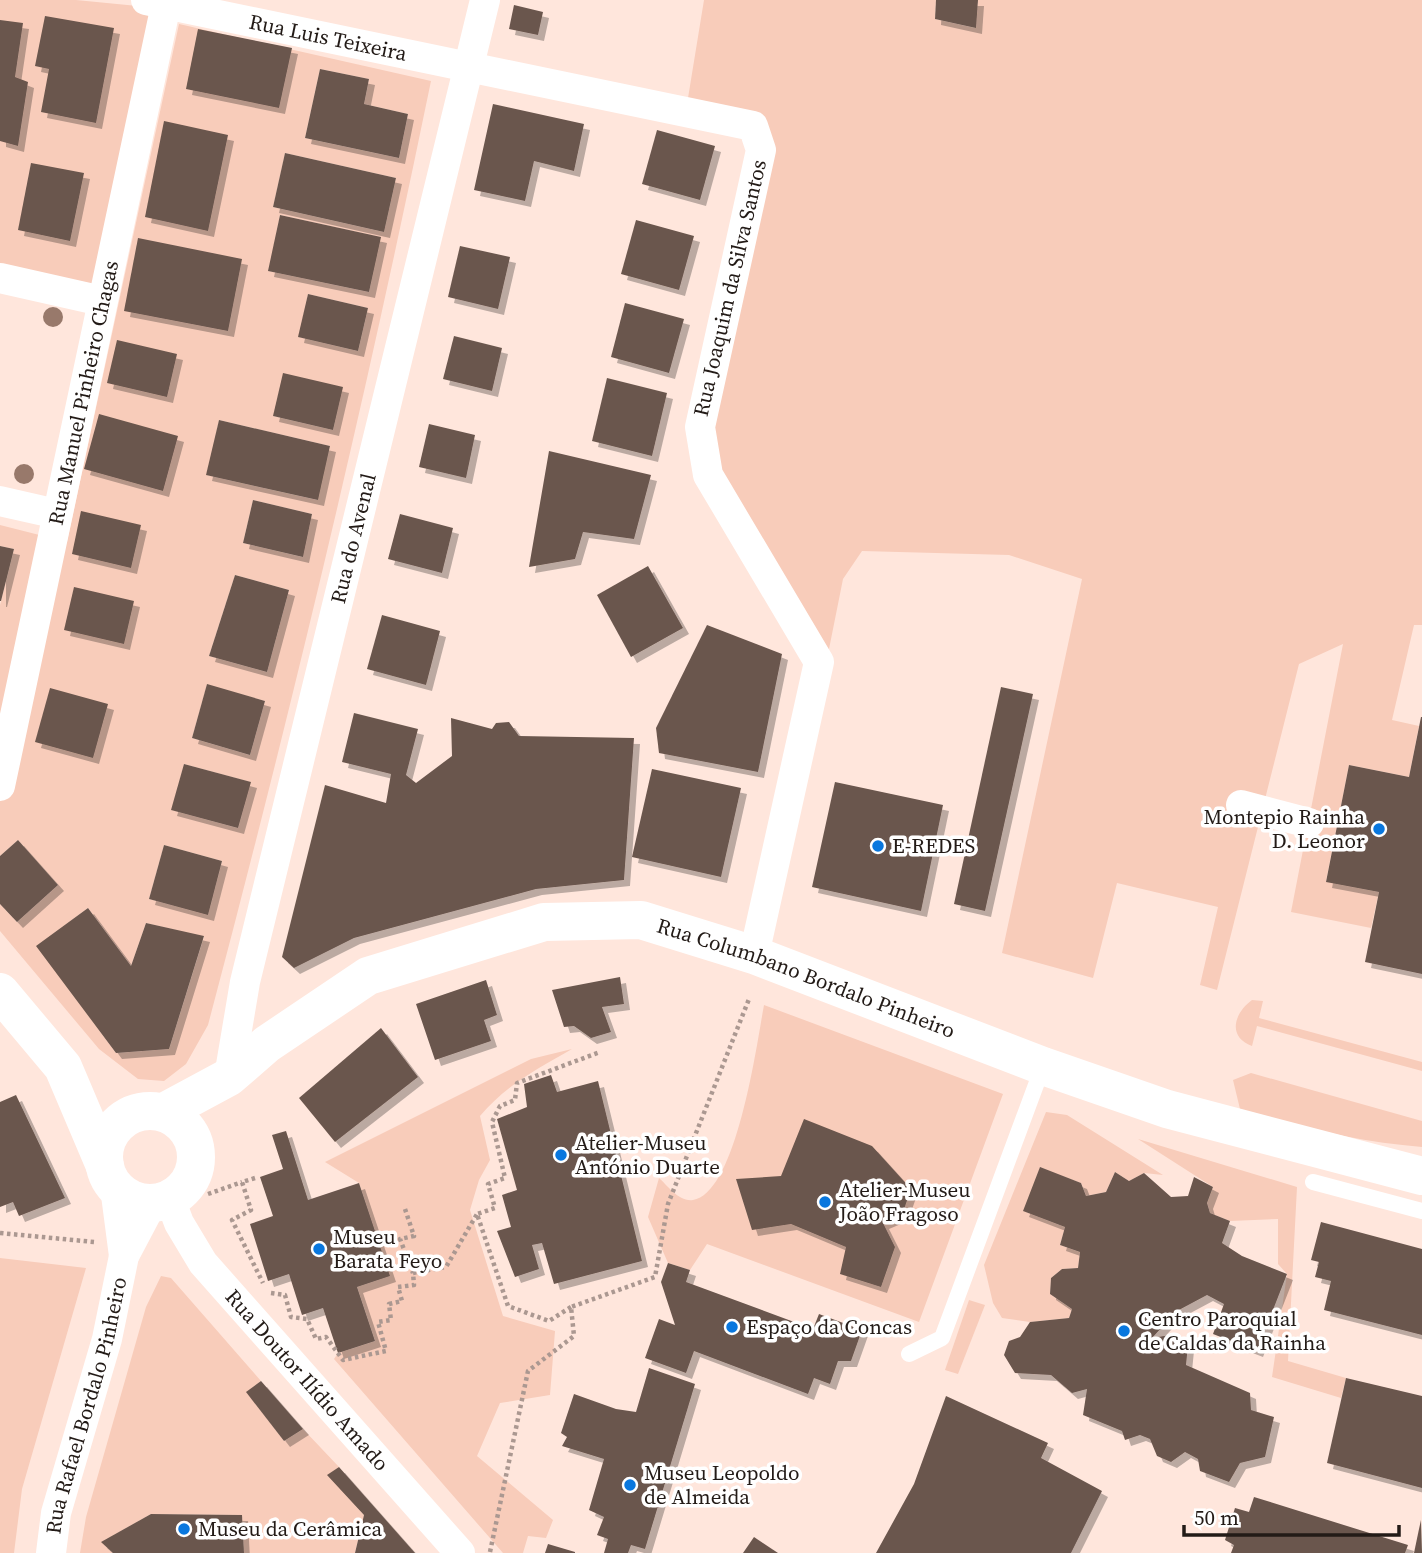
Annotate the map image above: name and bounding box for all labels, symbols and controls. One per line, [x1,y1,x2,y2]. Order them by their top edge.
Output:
street label: Rua Luis Teixeira [247,7,410,68]
street label: Rua Joaquim da Silva Santos [686,157,773,419]
street label: Rua Manuel Pinheiro Chagas [41,258,125,528]
street label: Rua do Avenal [323,470,383,606]
place label: Montepio Rainha D. Leonor [1203,802,1365,855]
marker: Montepio Rainha D. Leonor [1371,821,1387,837]
place label: E-REDES [892,831,975,860]
marker: E-REDES [870,838,886,854]
street label: Rua Columbano Bordalo Pinheiro [654,911,959,1045]
place label: Atelier-Museu António Duarte [575,1128,720,1181]
marker: Atelier-Museu António Duarte [553,1147,569,1163]
place label: Atelier-Museu João Fragoso [838,1175,970,1228]
marker: Atelier-Museu João Fragoso [817,1194,833,1210]
place label: Museu Barata Feyo [333,1222,442,1275]
marker: Museu Barata Feyo [311,1241,327,1257]
street label: Rua Rafael Bordalo Pinheiro [39,1274,133,1536]
street label: Rua Doutor Ilídio Amado [219,1283,396,1477]
place label: Centro Paroquial de Caldas da Rainha [1138,1304,1326,1357]
place label: Espaço da Concas [746,1312,912,1341]
marker: Espaço da Concas [724,1319,740,1335]
marker: Centro Paroquial de Caldas da Rainha [1116,1323,1132,1339]
place label: Museu Leopoldo de Almeida [644,1458,800,1511]
marker: Museu Leopoldo de Almeida [622,1477,638,1493]
scale bar [1184,1494,1399,1538]
text: 50 m [1194,1503,1239,1532]
place label: Museu da Cerâmica [198,1514,383,1543]
marker: Museu da Cerâmica [176,1521,192,1537]

